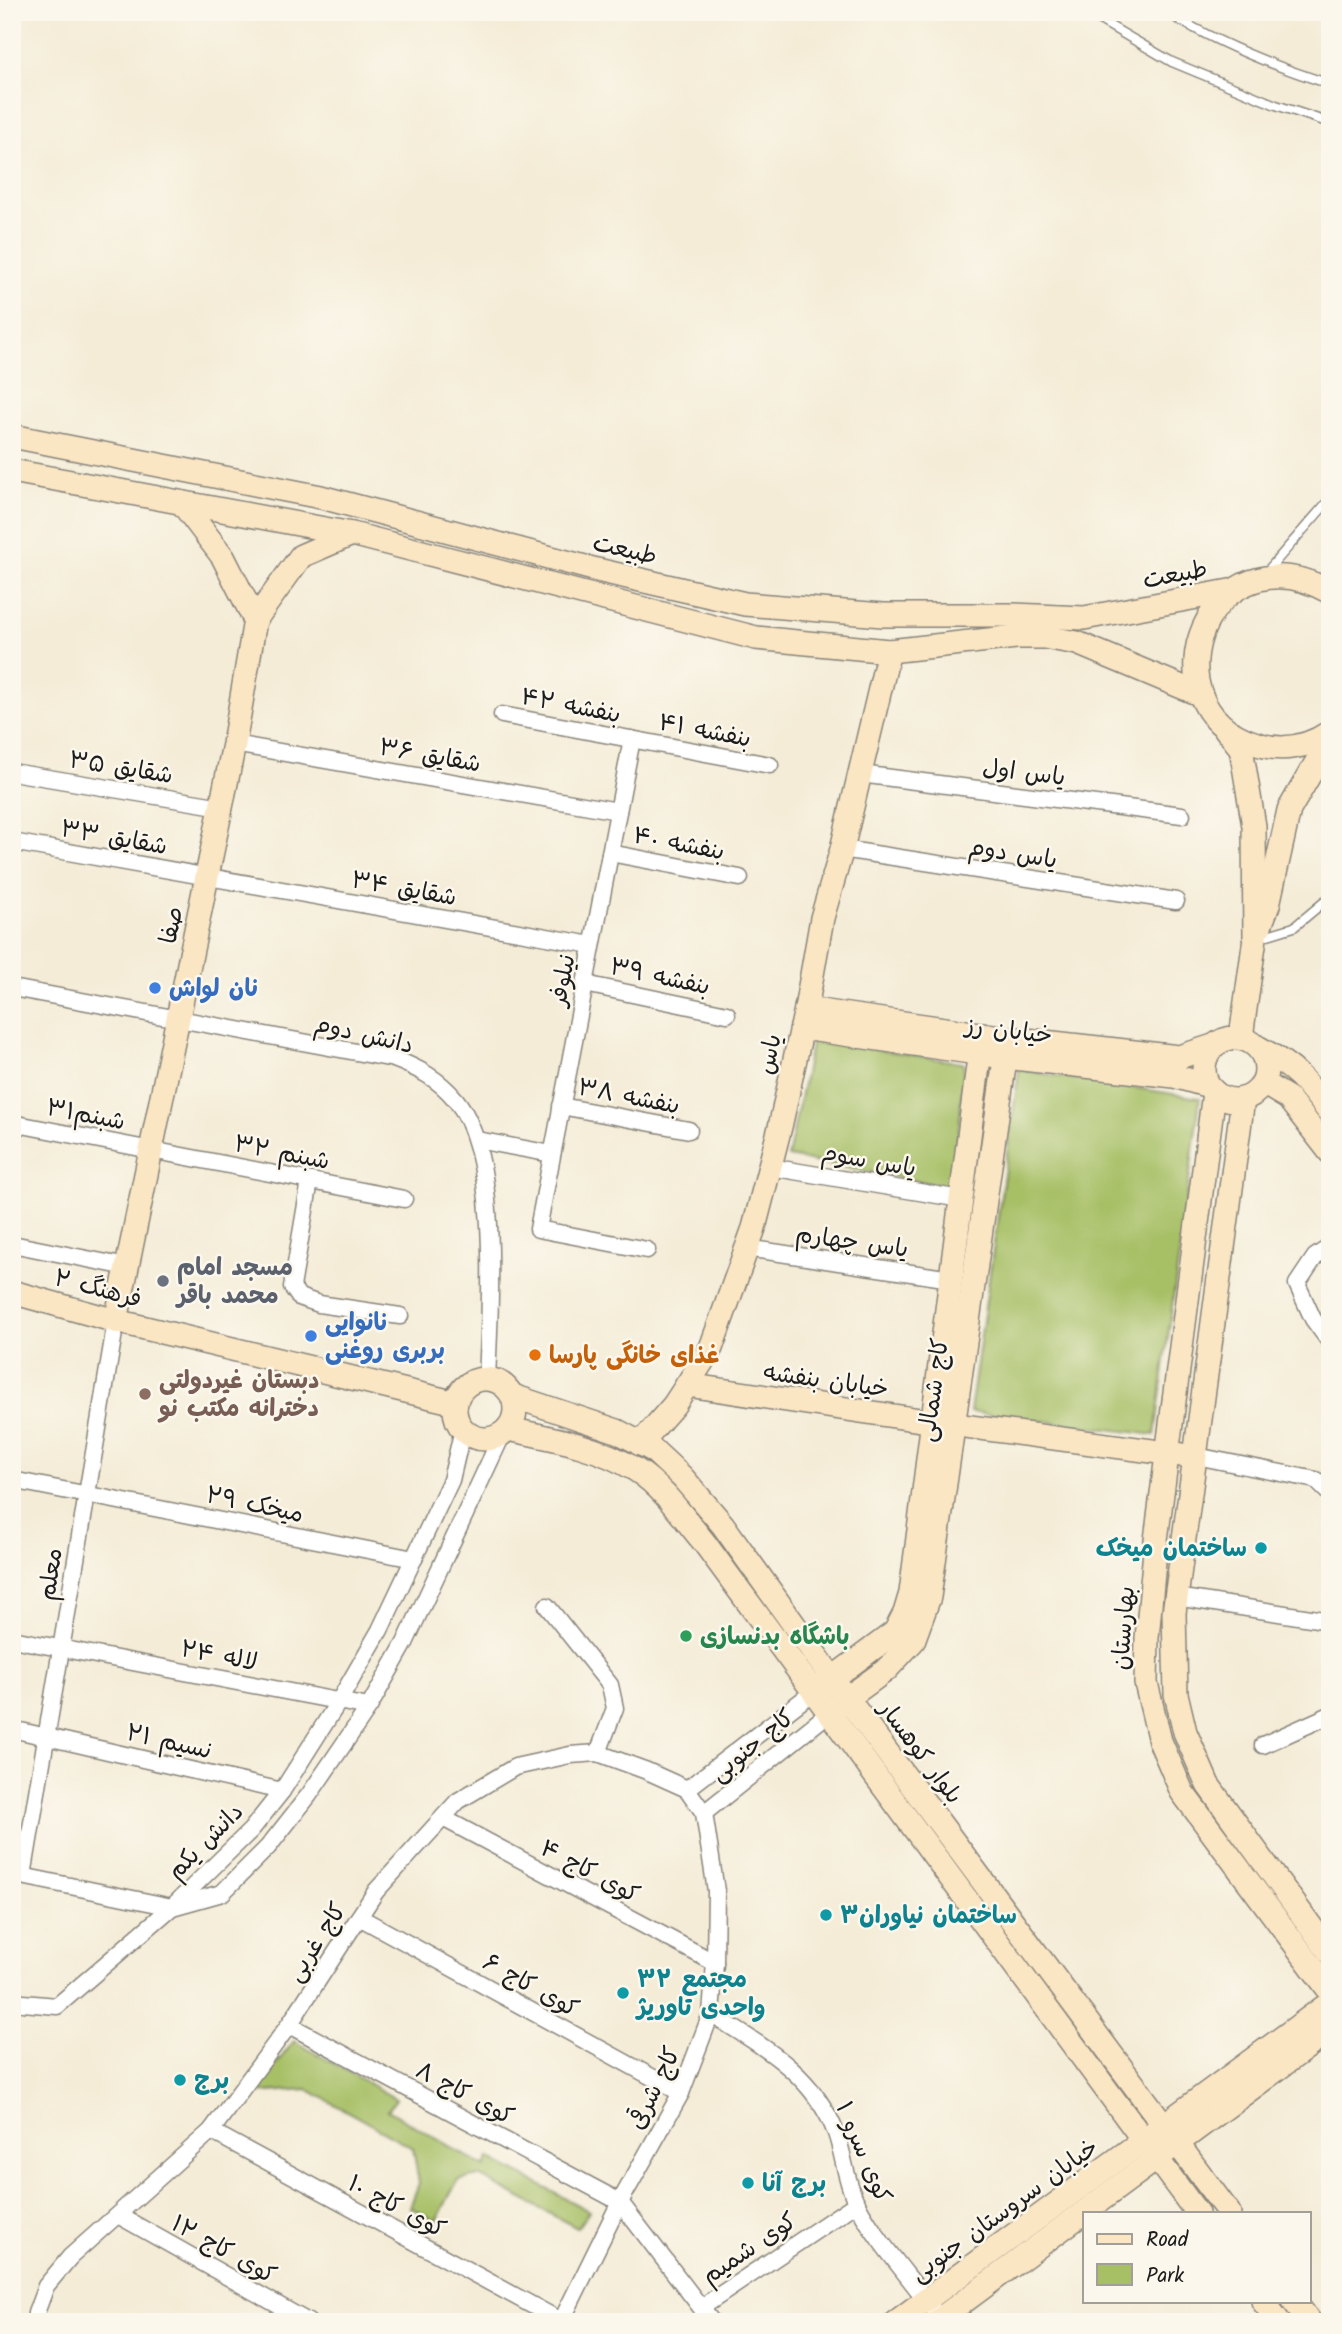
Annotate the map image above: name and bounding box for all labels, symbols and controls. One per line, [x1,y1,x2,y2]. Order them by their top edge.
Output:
street label: طبیعت [589,524,661,577]
street label: طبیعت [1140,550,1211,601]
street label: بنفشه ۴۲ [517,678,624,735]
street label: بنفشه ۴۱ [655,703,754,760]
street label: شقایق ۳۶ [376,728,484,785]
street label: شقایق ۳۵ [66,741,176,796]
street label: یاس اول [980,749,1068,798]
street label: شقایق ۳۳ [57,810,170,867]
street label: بنفشه ۴۰ [630,816,728,872]
street label: یاس دوم [966,828,1060,881]
street label: شقایق ۳۴ [348,861,460,918]
street label: صفا [149,903,195,948]
street label: بنفشه ۳۹ [606,948,713,1007]
street label: نیلوفر [539,951,588,1012]
place label: نان لواش [169,970,258,1009]
marker: نان لواش [147,980,163,996]
street label: دانش دوم [310,1005,417,1066]
street label: خیابان رز [961,1007,1055,1056]
street label: یاس [747,1030,794,1078]
street label: بنفشه ۳۸ [574,1068,683,1126]
street label: شبنم۳۱ [43,1089,129,1142]
street label: شبنم ۳۲ [230,1125,333,1182]
street label: یاس سوم [818,1134,919,1189]
street label: یاس چهارم [793,1215,911,1270]
place label: مسجد امام محمد باقر [175,1249,293,1316]
street label: فرهنگ ۲ [49,1259,146,1320]
marker: مسجد امام محمد باقر [155,1273,171,1289]
place label: نانوایی بربری روغنی [325,1304,445,1371]
marker: نانوایی بربری روغنی [303,1328,319,1344]
street label: کاج شمالی [908,1336,961,1445]
place label: غذای خانگی پارسا [549,1337,719,1376]
marker: غذای خانگی پارسا [527,1347,543,1363]
street label: خیابان بنفشه [761,1353,891,1410]
place label: دبستان غیردولتی دخترانه مکتب نو [157,1362,319,1429]
marker: دبستان غیردولتی دخترانه مکتب نو [137,1386,153,1402]
street label: میخک ۲۹ [202,1476,307,1535]
place label: ساختمان میخک [1096,1530,1247,1569]
marker: ساختمان میخک [1253,1540,1269,1556]
street label: معلم [28,1545,75,1603]
street label: بهارستان [1102,1585,1147,1671]
place label: باشگاه بدنسازی [700,1618,850,1657]
marker: باشگاه بدنسازی [678,1628,694,1644]
street label: لاله ۲۴ [177,1630,261,1683]
street label: بلوار کوهسار [866,1691,972,1813]
street label: کاج جنوبی [702,1700,804,1793]
street label: نسیم ۲۱ [122,1714,215,1771]
street label: دانش یکم [158,1794,254,1890]
street label: کوی کاج ۴ [532,1830,646,1915]
street label: کاج غربی [277,1895,358,1990]
place label: ساختمان نیاوران۳ [840,1897,1017,1936]
marker: ساختمان نیاوران۳ [818,1907,834,1923]
street label: کوی کاج ۶ [475,1944,586,2029]
place label: مجتمع ۳۲ واحدی تاوریژ [635,1961,766,2028]
marker: مجتمع ۳۲ واحدی تاوریژ [615,1985,631,2001]
street label: کاج شرقی [618,2040,692,2137]
street label: کوی کاج ۸ [408,2052,521,2137]
place label: برج [194,2062,229,2101]
marker: برج [172,2072,188,2088]
street label: کوی سرو ۱ [824,2096,902,2210]
street label: خیابان سروستان جنوبی [902,2129,1107,2293]
street label: کوی کاج ۱۰ [340,2165,453,2250]
place label: برج آنا [762,2165,826,2204]
marker: برج آنا [740,2175,756,2191]
street label: کوی شمیم [694,2203,806,2296]
street label: کوی کاج ۱۲ [163,2205,283,2295]
legend [1083,2212,1310,2302]
text: Road [1146,2224,1189,2257]
text: Park [1146,2260,1184,2293]

